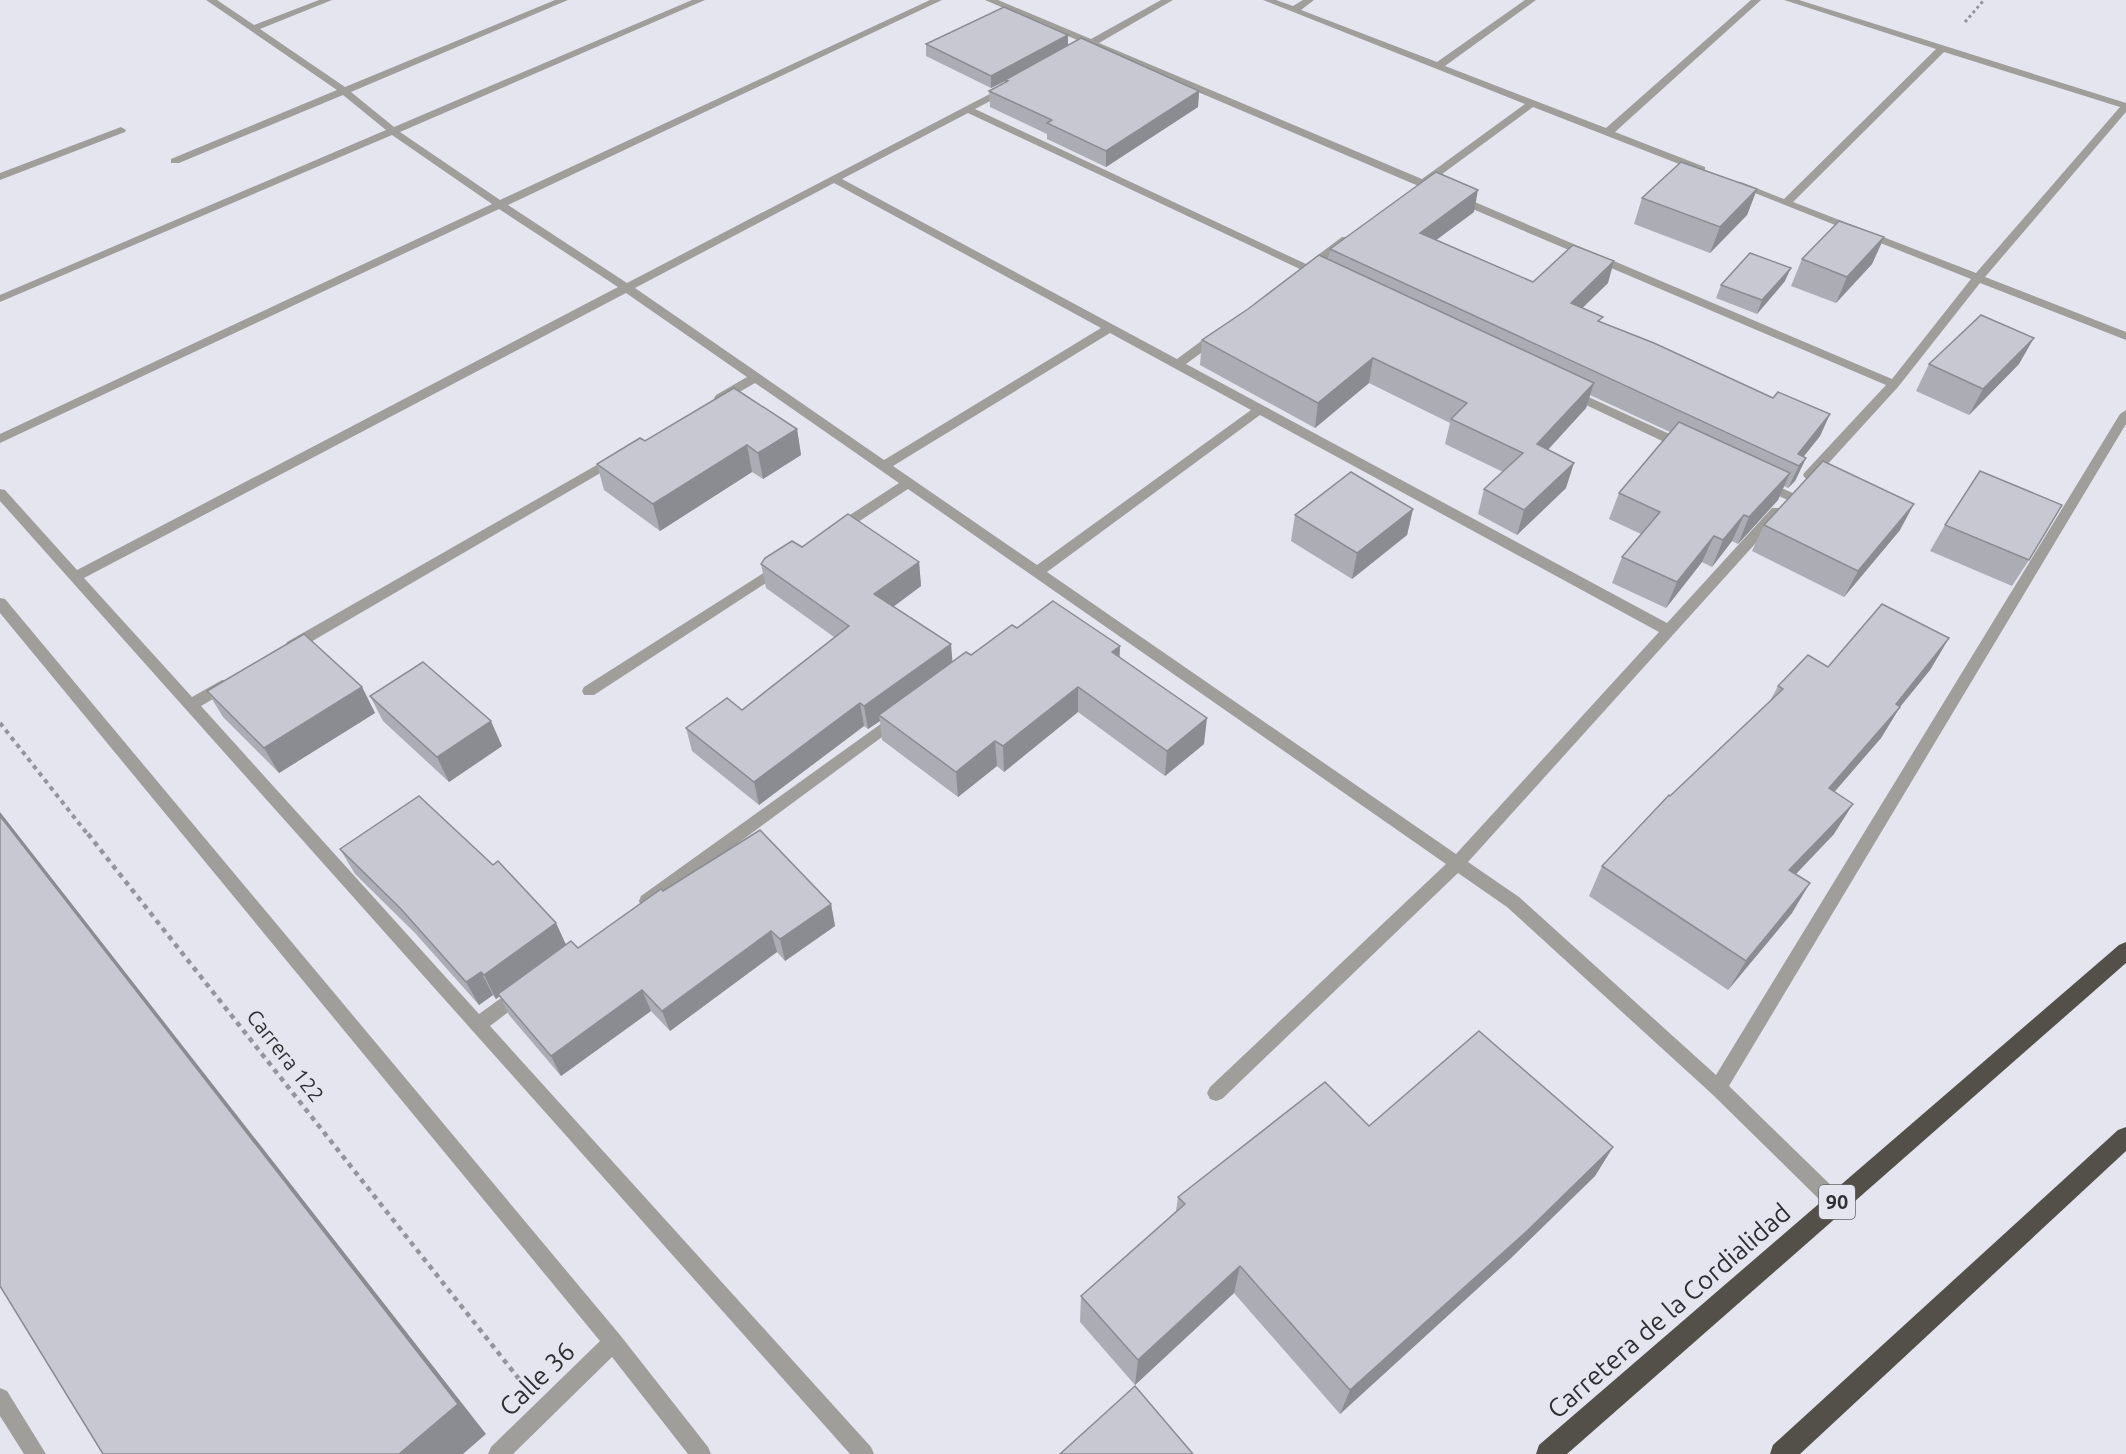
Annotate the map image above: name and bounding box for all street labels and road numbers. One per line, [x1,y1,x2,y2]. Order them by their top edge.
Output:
street label: Carrera 122 [242,1005,329,1106]
road number: 90 [1819,1185,1855,1219]
street label: Carretera de la Cordialidad [1542,1198,1796,1424]
street label: Calle 36 [493,1336,580,1421]

